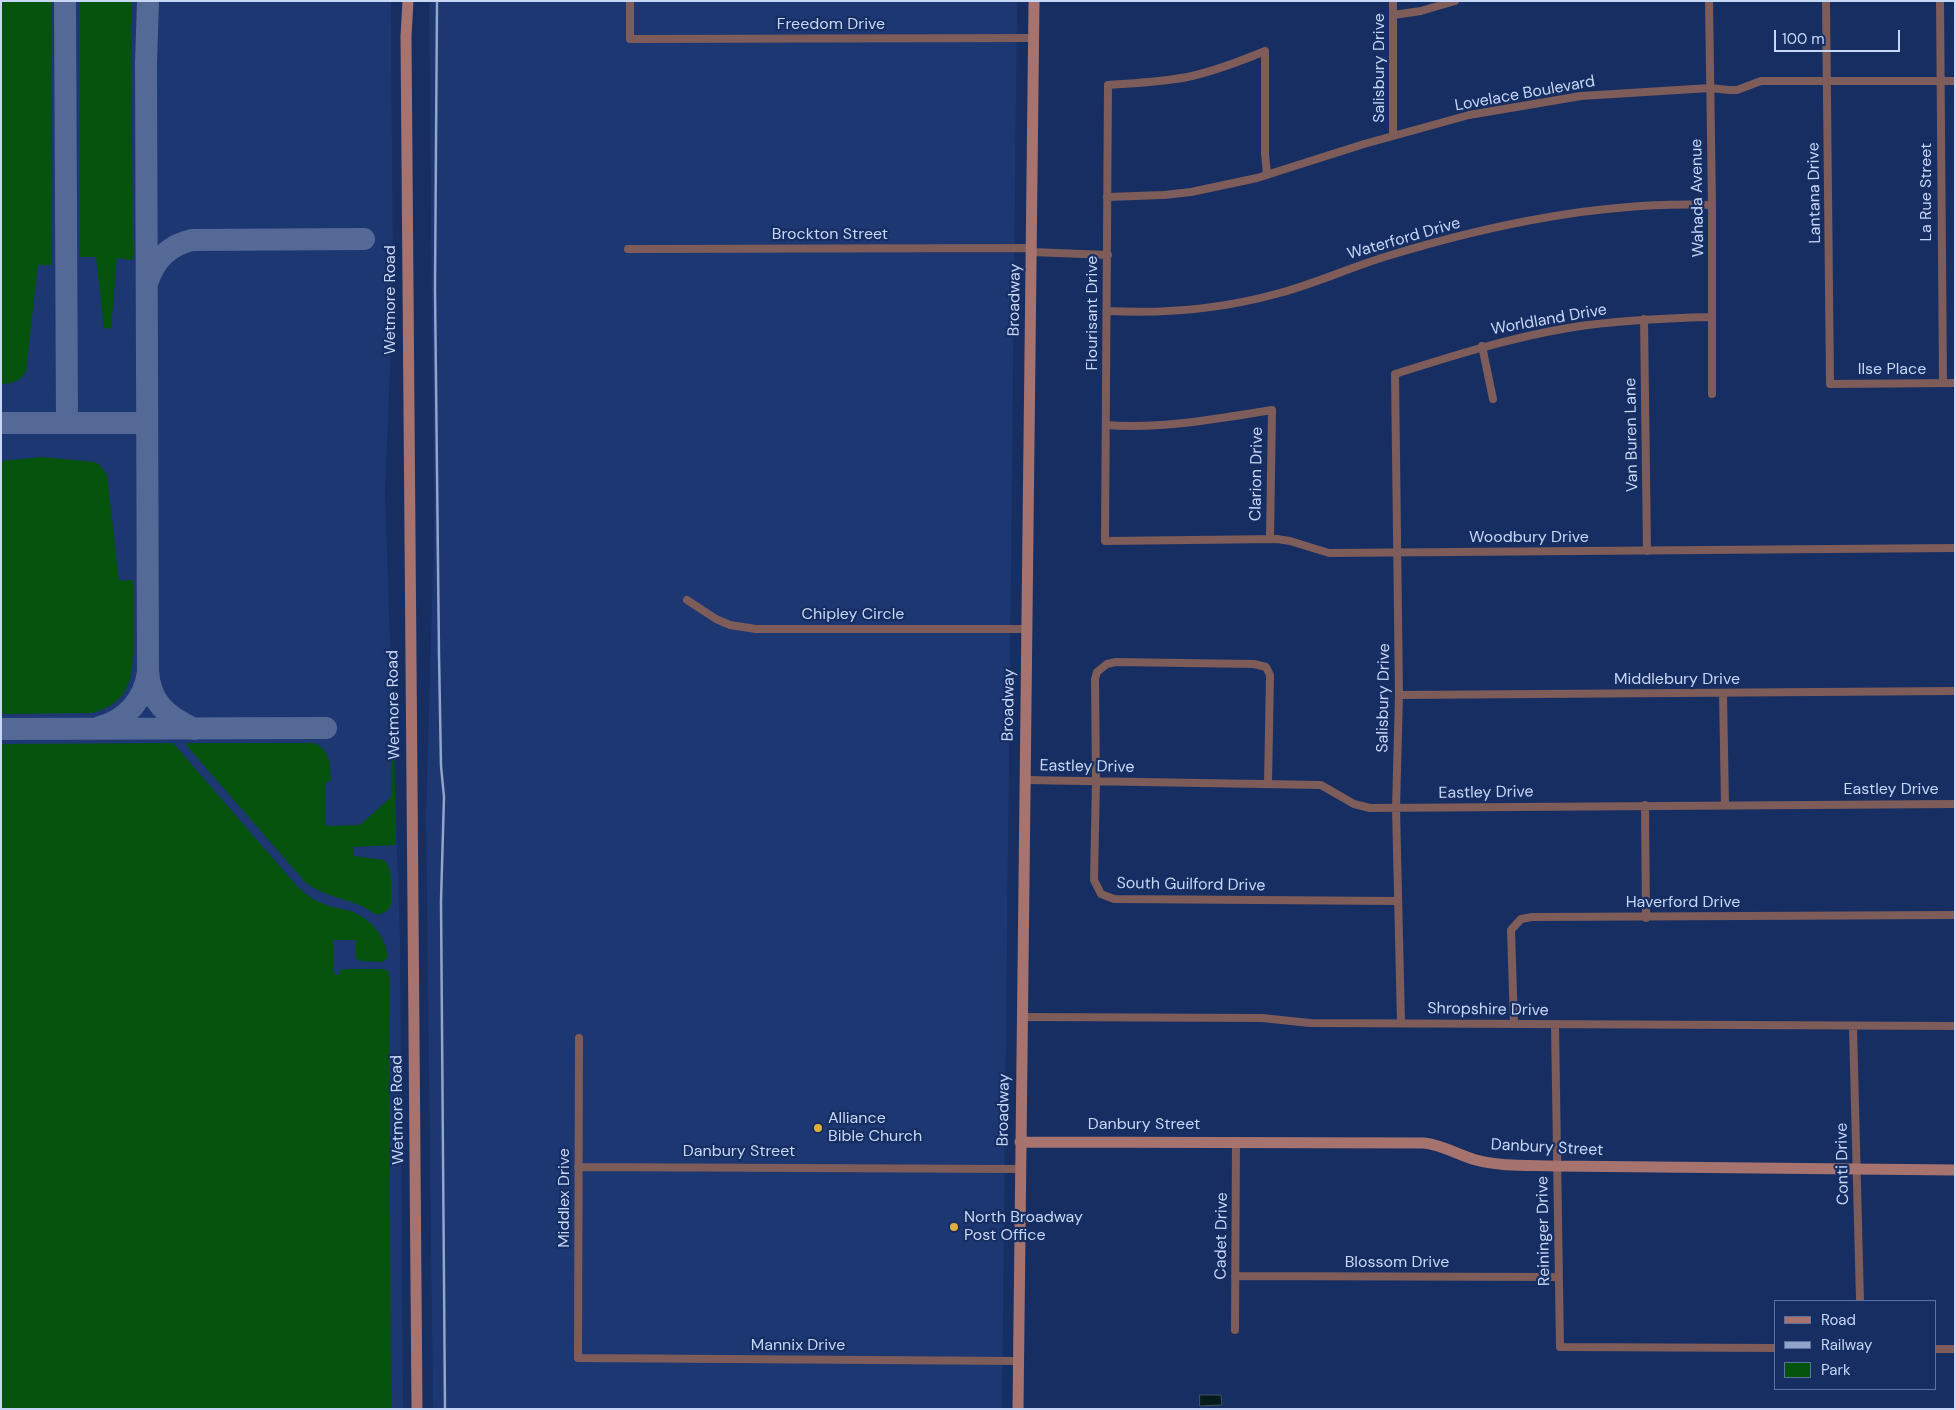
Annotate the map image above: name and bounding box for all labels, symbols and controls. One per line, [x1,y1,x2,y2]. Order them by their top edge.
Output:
street label: Salisbury Drive [1370,13,1390,123]
street label: Freedom Drive [777,15,885,35]
scale bar [1776,20,1902,52]
text: 100 m [1782,29,1825,49]
street label: Lovelace Boulevard [1453,72,1597,116]
street label: Wahada Avenue [1687,139,1709,257]
street label: Lantana Drive [1805,142,1825,244]
street label: La Rue Street [1917,143,1937,241]
street label: Waterford Drive [1345,214,1463,264]
street label: Brockton Street [772,225,888,245]
street label: Wetmore Road [381,245,401,355]
street label: Flourisant Drive [1083,256,1103,370]
street label: Broadway [1005,263,1025,337]
street label: Worldland Drive [1490,300,1608,340]
street label: Ilse Place [1858,360,1926,380]
street label: Van Buren Lane [1621,378,1643,492]
street label: Clarion Drive [1247,427,1267,521]
street label: Woodbury Drive [1469,528,1589,548]
street label: Chipley Circle [802,605,904,625]
street label: Salisbury Drive [1373,643,1395,753]
street label: Wetmore Road [383,650,405,760]
street label: Broadway [999,668,1019,742]
street label: Middlebury Drive [1614,670,1740,690]
street label: Eastley Drive [1039,757,1135,777]
street label: Eastley Drive [1843,780,1939,800]
street label: Eastley Drive [1438,783,1534,803]
street label: South Guilford Drive [1116,874,1266,896]
street label: Haverford Drive [1626,893,1740,913]
street label: Shropshire Drive [1427,999,1549,1021]
street label: Wetmore Road [387,1055,409,1165]
street label: Broadway [994,1073,1014,1147]
place label: Alliance Bible Church [828,1109,922,1147]
street label: Danbury Street [1088,1115,1200,1135]
marker: Alliance Bible Church [812,1122,824,1134]
street label: Conti Drive [1833,1123,1853,1205]
street label: Danbury Street [1490,1135,1604,1161]
street label: Danbury Street [683,1142,795,1162]
street label: Middlex Drive [555,1148,575,1248]
street label: Reininger Drive [1533,1176,1555,1286]
street label: Cadet Drive [1212,1192,1232,1280]
place label: North Broadway Post Office [964,1208,1083,1246]
marker: North Broadway Post Office [948,1221,960,1233]
street label: Blossom Drive [1345,1253,1449,1273]
legend [1774,1300,1936,1390]
text: Road [1821,1310,1856,1330]
text: Railway [1821,1335,1872,1355]
street label: Mannix Drive [751,1336,845,1356]
text: Park [1821,1360,1851,1380]

